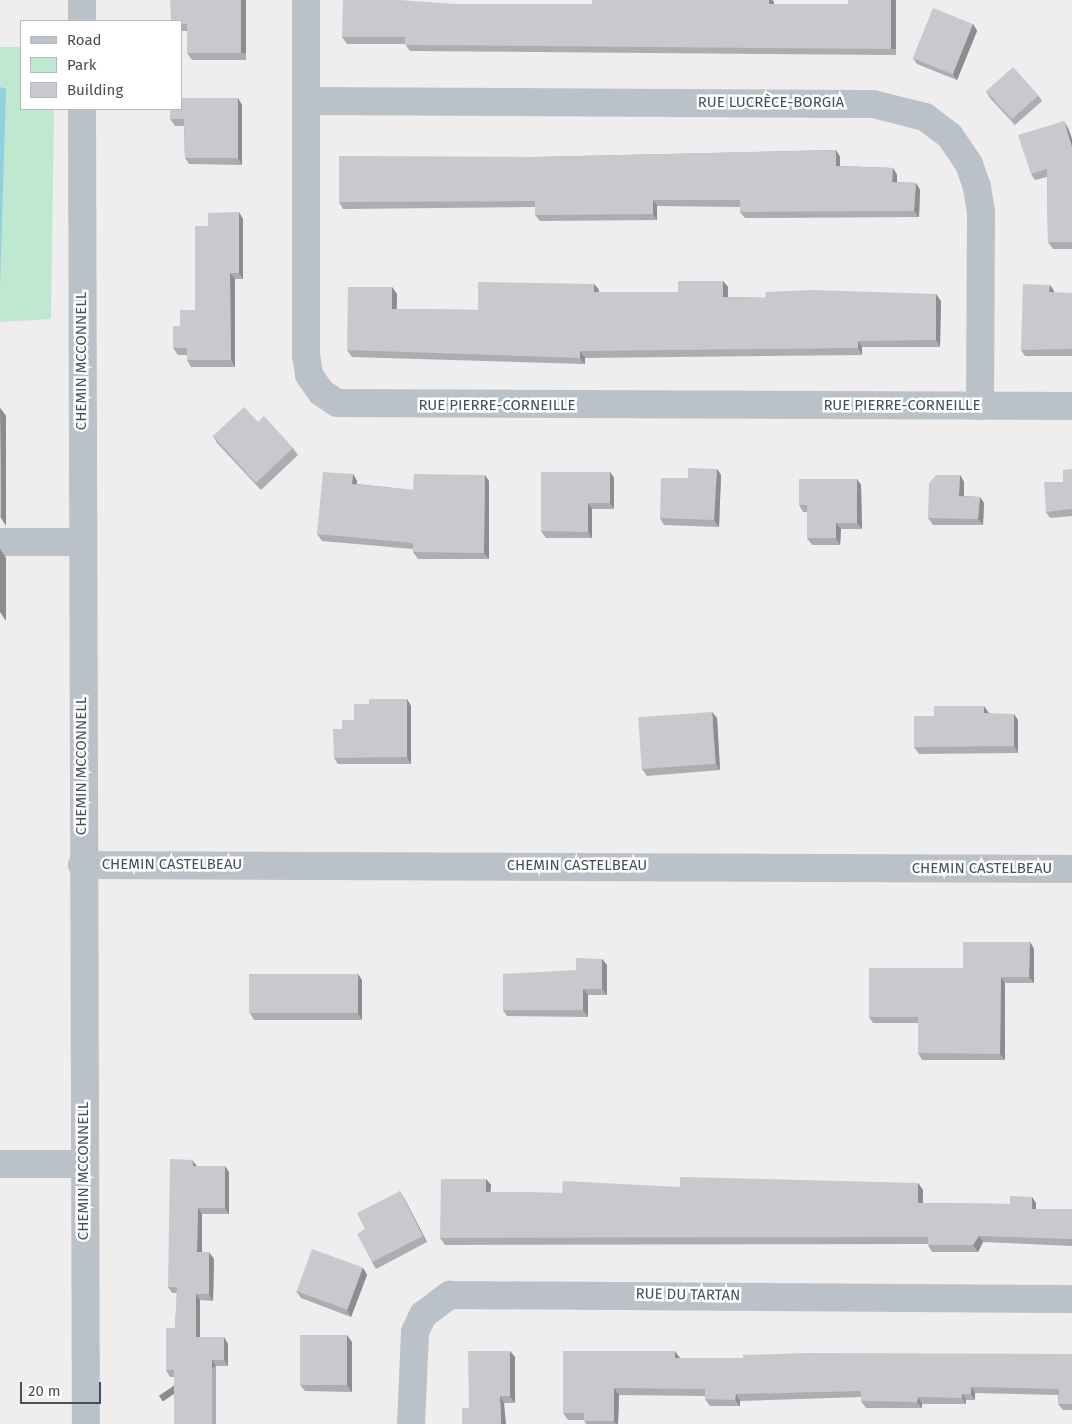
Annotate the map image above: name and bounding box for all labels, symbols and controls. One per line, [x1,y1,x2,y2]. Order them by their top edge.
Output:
legend [20,20,182,110]
text: Road [67,31,102,49]
text: Park [67,56,97,74]
text: Building [67,81,123,99]
street label: RUE LUCRÈCE-BORGIA [698,94,844,112]
street label: CHEMIN MCCONNELL [73,292,91,430]
street label: RUE PIERRE-CORNEILLE [418,397,576,415]
street label: RUE PIERRE-CORNEILLE [823,397,981,415]
street label: CHEMIN MCCONNELL [73,697,91,835]
street label: CHEMIN CASTELBEAU [102,856,242,874]
street label: CHEMIN CASTELBEAU [507,857,647,875]
street label: CHEMIN CASTELBEAU [912,860,1052,878]
street label: CHEMIN MCCONNELL [75,1102,93,1240]
street label: RUE DU TARTAN [636,1285,740,1305]
scale bar [22,1372,104,1404]
text: 20 m [28,1382,61,1400]

